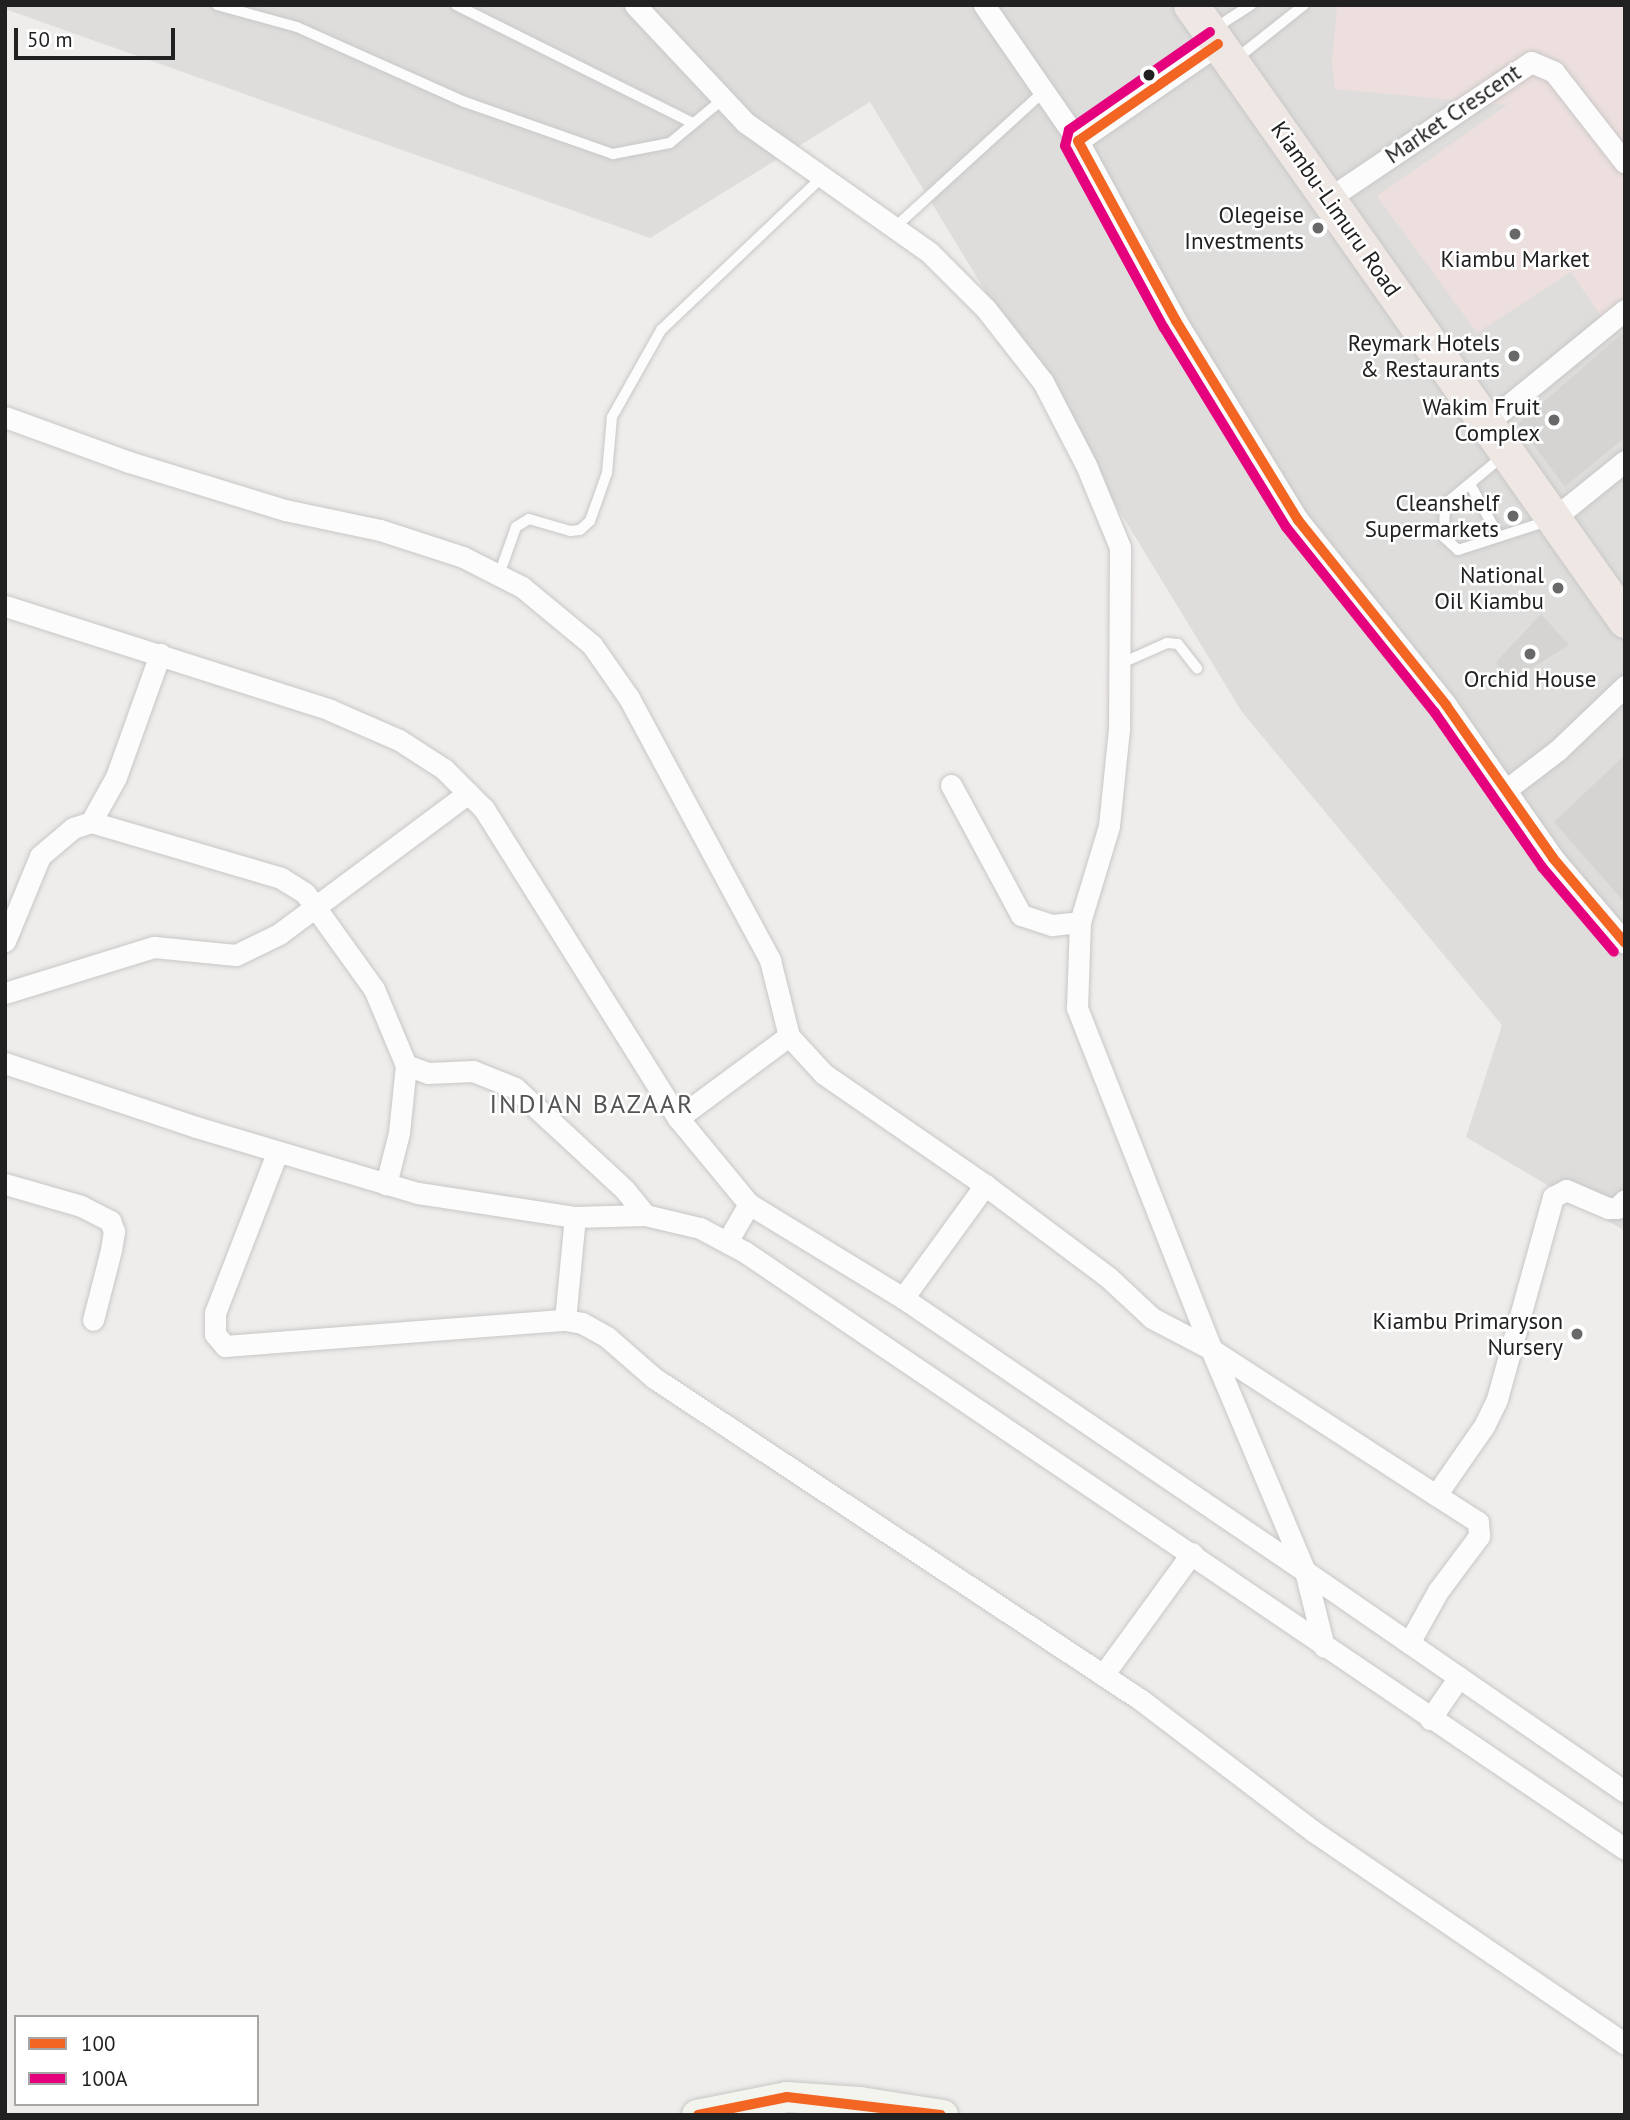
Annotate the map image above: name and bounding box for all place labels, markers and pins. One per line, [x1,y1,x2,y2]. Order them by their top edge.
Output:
unlabelled marker [1142,68,1156,82]
place label: Olegeise Investments [1184,201,1304,255]
marker: Olegeise Investments [1310,220,1326,236]
marker: Kiambu Market [1507,226,1523,242]
place label: Kiambu Market [1441,245,1589,273]
place label: Reymark Hotels & Restaurants [1347,329,1500,383]
marker: Reymark Hotels & Restaurants [1506,348,1522,364]
place label: Wakim Fruit Complex [1422,393,1540,447]
marker: Wakim Fruit Complex [1546,412,1562,428]
place label: Cleanshelf Supermarkets [1365,489,1499,543]
marker: Cleanshelf Supermarkets [1505,508,1521,524]
place label: National Oil Kiambu [1434,561,1544,615]
marker: National Oil Kiambu [1550,580,1566,596]
marker: Orchid House [1522,646,1538,662]
place label: Orchid House [1464,665,1596,693]
place label: Kiambu Primaryson Nursery [1373,1307,1563,1361]
marker: Kiambu Primaryson Nursery [1569,1326,1585,1342]

